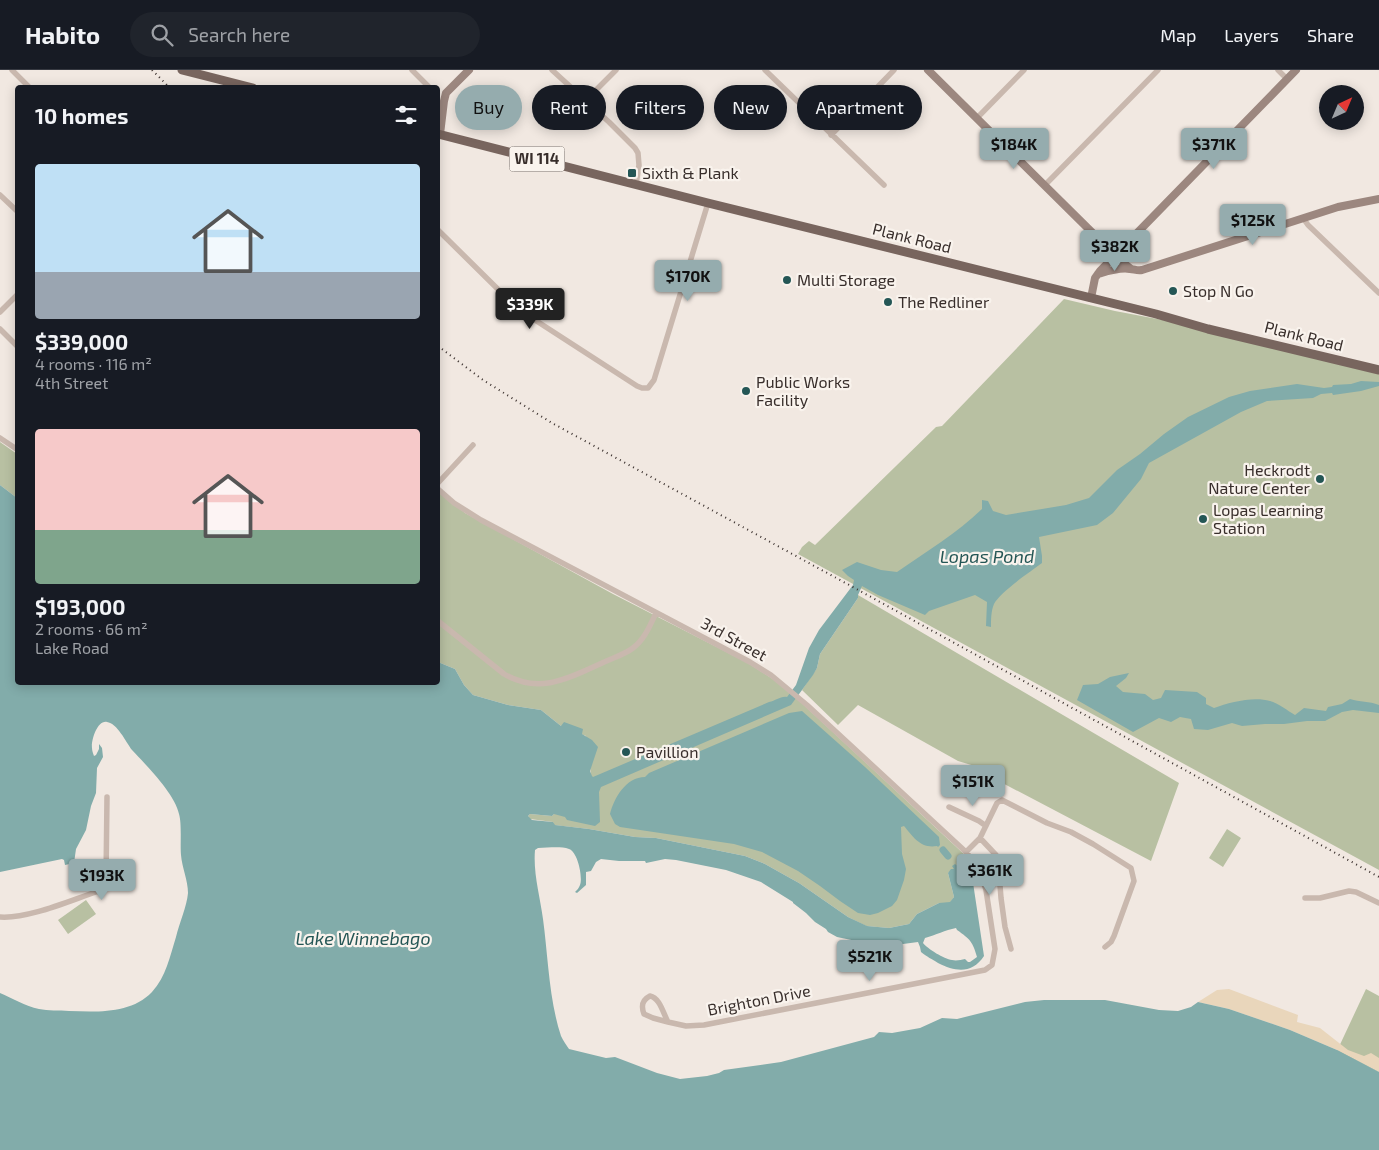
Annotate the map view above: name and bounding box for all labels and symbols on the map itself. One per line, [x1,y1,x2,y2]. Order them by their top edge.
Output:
north arrow [1319,85,1364,130]
pin: $184K [979,128,1049,170]
pin: $371K [1179,128,1249,170]
road number: WI 114 [510,146,564,172]
place label: Sixth & Plank [642,163,739,182]
marker: Sixth & Plank [626,167,638,179]
pin: $125K [1218,204,1288,246]
street label: Plank Road [871,219,954,256]
pin: $382K [1080,230,1150,272]
pin: $170K [653,260,723,302]
place label: Multi Storage [797,270,895,289]
marker: Multi Storage [781,274,793,286]
place label: Stop N Go [1183,281,1254,300]
marker: Stop N Go [1167,285,1179,297]
pin: $339K [495,288,565,330]
place label: The Redliner [898,292,990,311]
marker: The Redliner [882,296,894,308]
street label: Plank Road [1263,317,1346,354]
place label: Public Works Facility [756,372,850,409]
marker: Public Works Facility [740,385,752,397]
place label: Heckrodt Nature Center [1208,460,1311,497]
marker: Heckrodt Nature Center [1314,473,1326,485]
place label: Lopas Learning Station [1213,500,1324,537]
marker: Lopas Learning Station [1197,513,1209,525]
water label: Lopas Pond [940,545,1034,567]
street label: 3rd Street [698,613,770,664]
place label: Pavillion [636,742,698,761]
marker: Pavillion [620,746,632,758]
pin: $151K [938,764,1008,807]
pin: $361K [955,854,1025,896]
pin: $193K [67,858,137,901]
water label: Lake Winnebago [295,927,431,949]
pin: $521K [835,940,905,982]
street label: Brighton Drive [706,980,812,1019]

